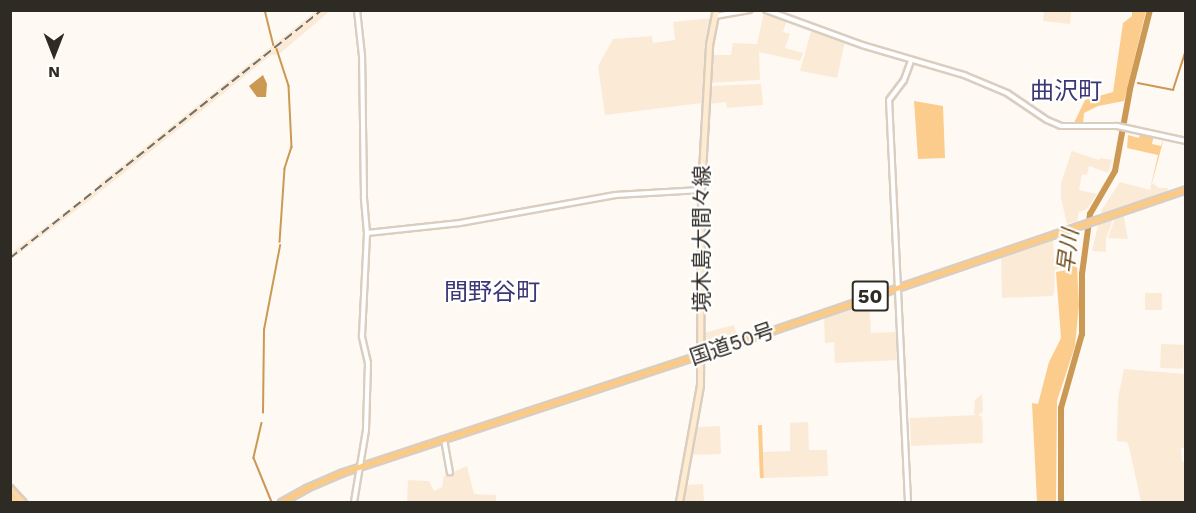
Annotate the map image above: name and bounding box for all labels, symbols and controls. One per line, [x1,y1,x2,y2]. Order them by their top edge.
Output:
north arrow [24,24,84,84]
text: N [48,63,60,82]
district label: 曲沢町 [1030,78,1102,106]
street label: 境木島大間々線 [689,166,715,312]
water label: 早川 [1052,228,1084,274]
district label: 間野谷町 [444,279,540,307]
road number: 50 [850,279,890,313]
street label: 国道50号 [686,318,778,370]

